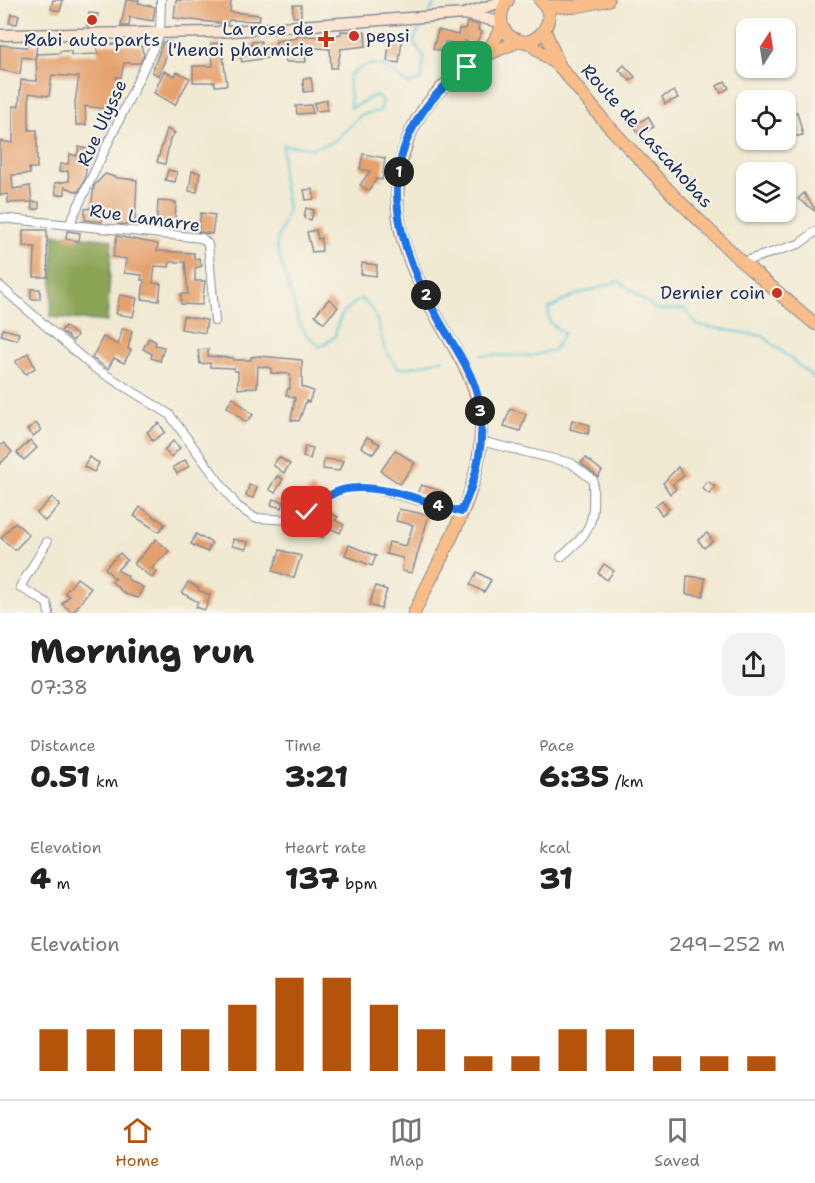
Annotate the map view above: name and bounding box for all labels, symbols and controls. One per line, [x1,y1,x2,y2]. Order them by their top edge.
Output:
marker: Rabi auto parts [85,13,99,27]
place label: La rose de l'henoi pharmicie [168,17,314,62]
north arrow [736,18,796,78]
map controls [736,18,796,222]
place label: pepsi [366,24,410,48]
place label: Rabi auto parts [24,28,160,52]
marker: pepsi [347,29,361,43]
marker: La rose de l'henoi pharmicie [319,32,333,46]
pin [441,41,492,92]
icon: arrive [450,50,483,83]
street label: Route de Lascahobas [576,59,718,213]
street label: Rue Ulysse [71,76,133,170]
button: locate [736,90,796,150]
pin: 1 [384,157,414,187]
text: 1 [395,161,403,182]
button: layers [736,162,796,222]
street label: Rue Lamarre [88,198,202,238]
pin: 2 [411,280,441,310]
place label: Dernier coin [660,281,765,305]
text: 2 [420,284,432,305]
marker: Dernier coin [770,286,784,300]
pin: 3 [465,396,495,426]
text: 3 [474,400,486,421]
pin [281,486,332,537]
pin: 4 [423,491,453,521]
icon: check [290,495,323,528]
text: 4 [432,495,444,516]
text: Morning run [30,629,254,674]
button: share [722,633,785,696]
text: 07:38 [30,674,88,700]
text: Distance [30,735,96,756]
text: Time [285,735,321,756]
text: Pace [539,735,575,756]
text: 0.51 [30,756,90,797]
text: 3:21 [285,756,348,797]
text: 6:35 [539,756,609,797]
text: km [90,771,118,792]
text: /km [609,771,644,792]
text: Elevation [30,837,102,858]
text: Heart rate [285,837,366,858]
text: kcal [539,837,570,858]
text: 4 [30,858,51,899]
text: 137 [285,858,340,899]
text: 31 [539,858,573,899]
text: m [51,873,70,894]
text: bpm [340,873,377,894]
text: Elevation [30,931,120,957]
text: 249–252 m [668,931,785,957]
tab: Home [115,1114,159,1171]
tab: Map [390,1114,424,1171]
tab: Saved [654,1114,700,1171]

